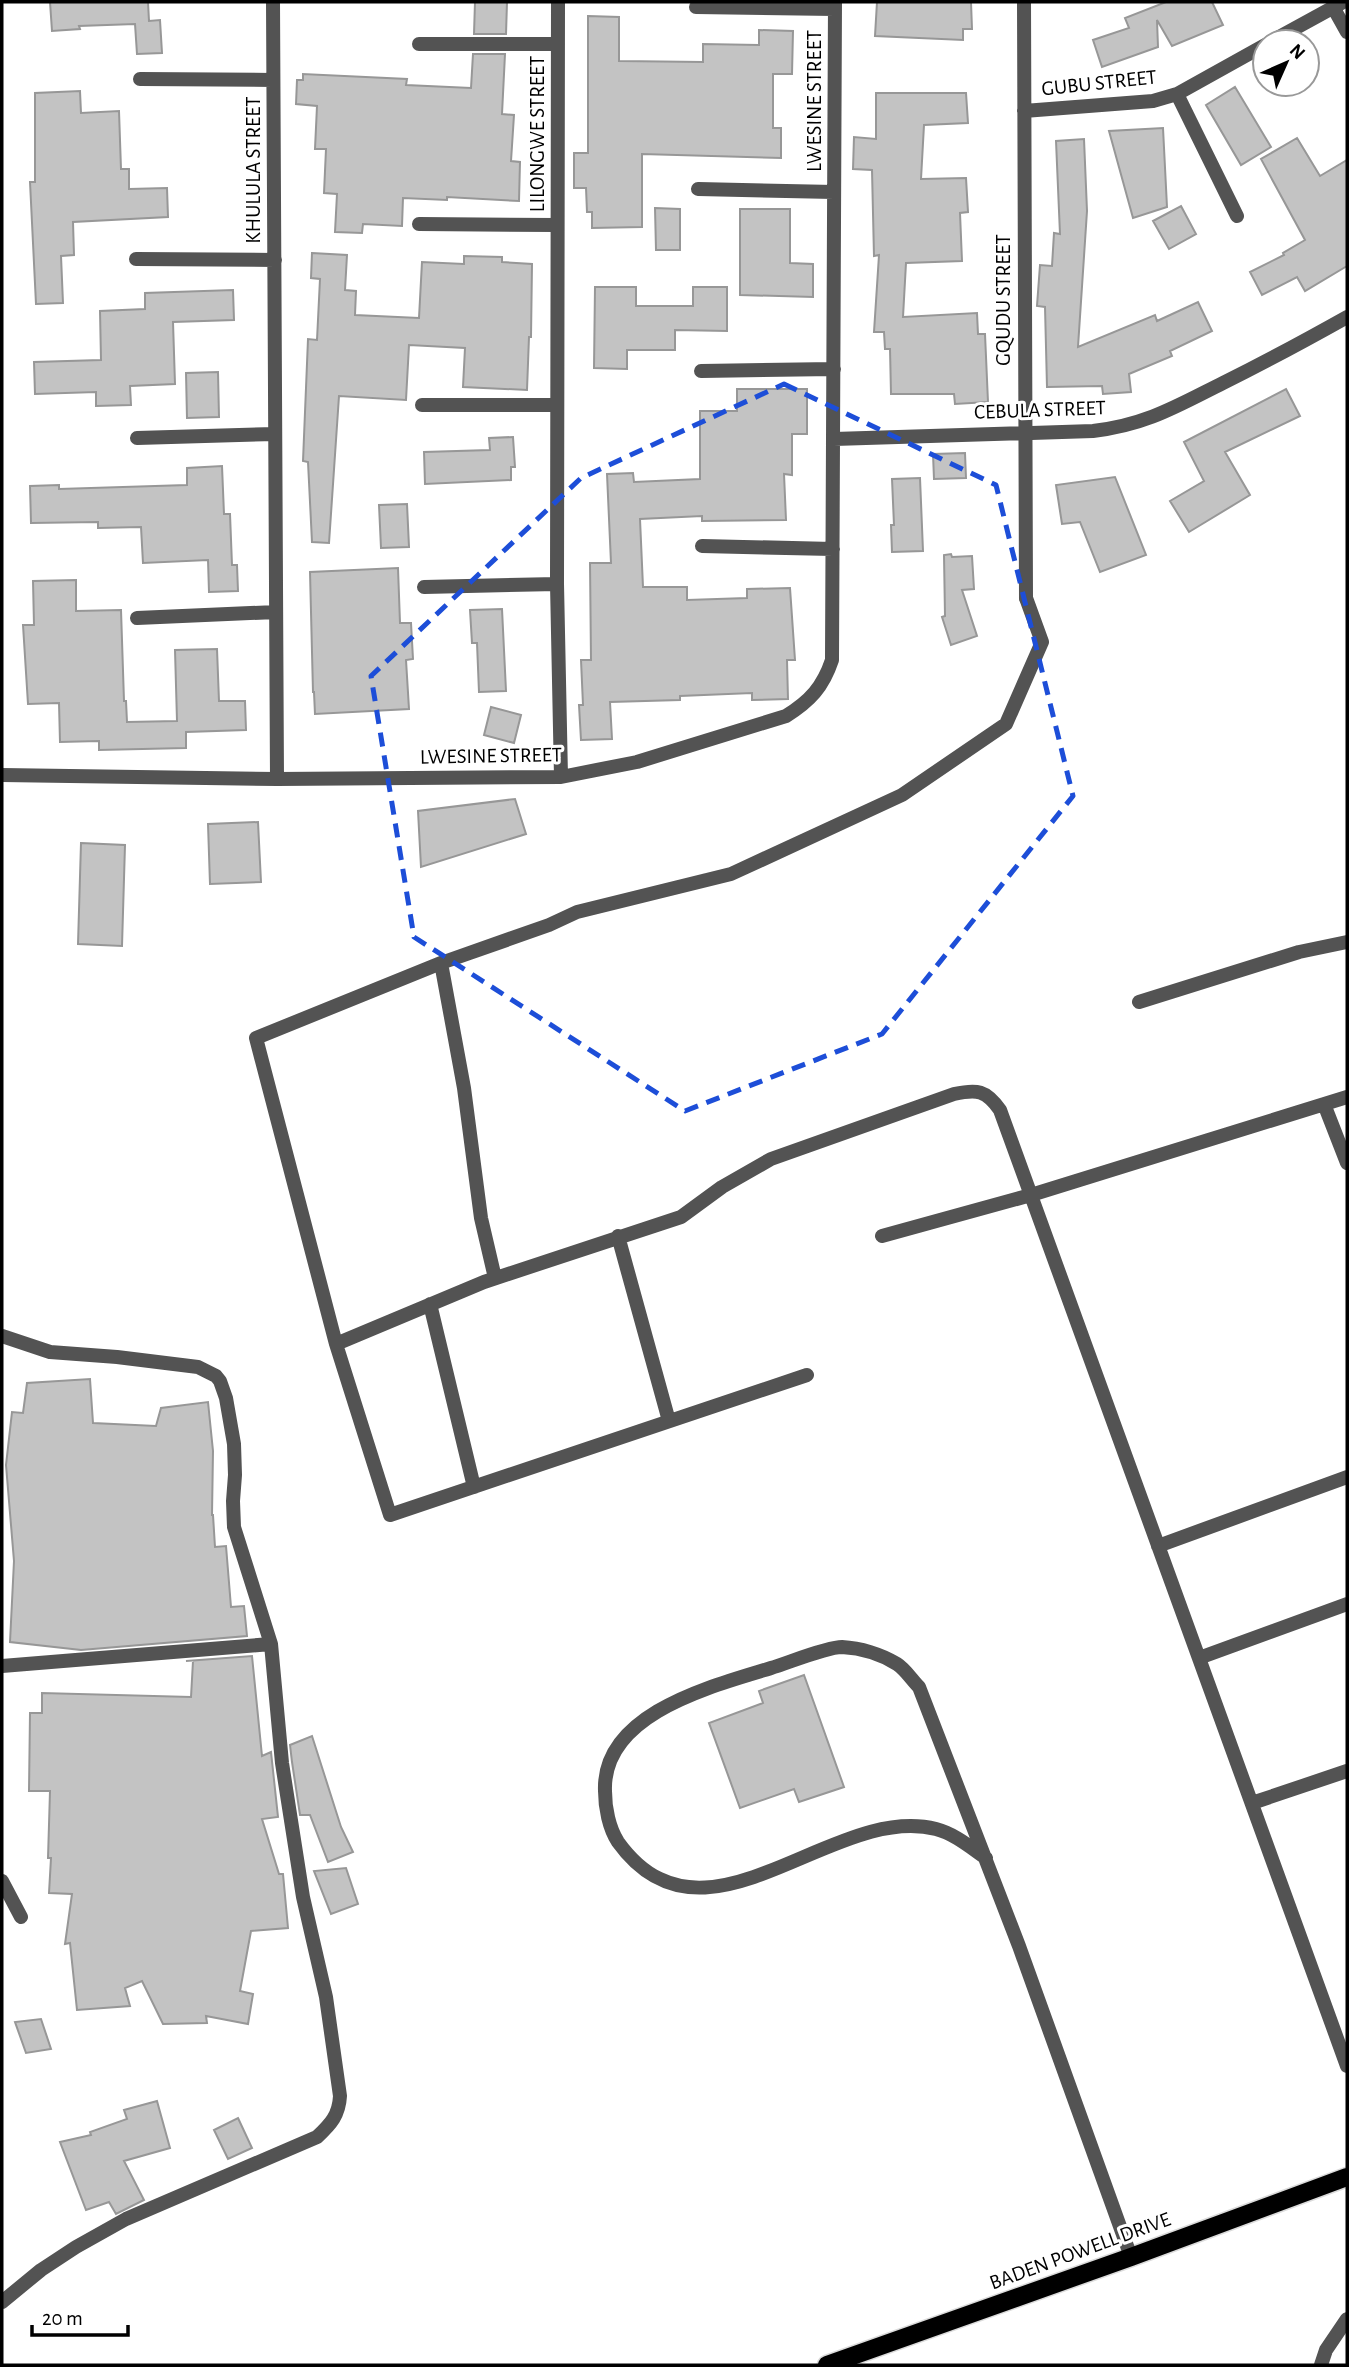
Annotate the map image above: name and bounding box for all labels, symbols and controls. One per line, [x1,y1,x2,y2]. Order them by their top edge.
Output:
north arrow [1251,28,1321,98]
street label: LWESINE STREET [804,30,825,172]
text: N [1286,41,1308,63]
street label: LILONGWE STREET [527,56,548,212]
street label: GUBU STREET [1040,67,1158,99]
street label: KHULULA STREET [243,96,264,244]
street label: GQUDU STREET [993,234,1014,366]
street label: CEBULA STREET [974,397,1106,423]
street label: LWESINE STREET [420,744,562,768]
street label: BADEN POWELL DRIVE [987,2208,1173,2294]
scale bar [32,2294,128,2338]
text: 20 m [42,2308,83,2329]

